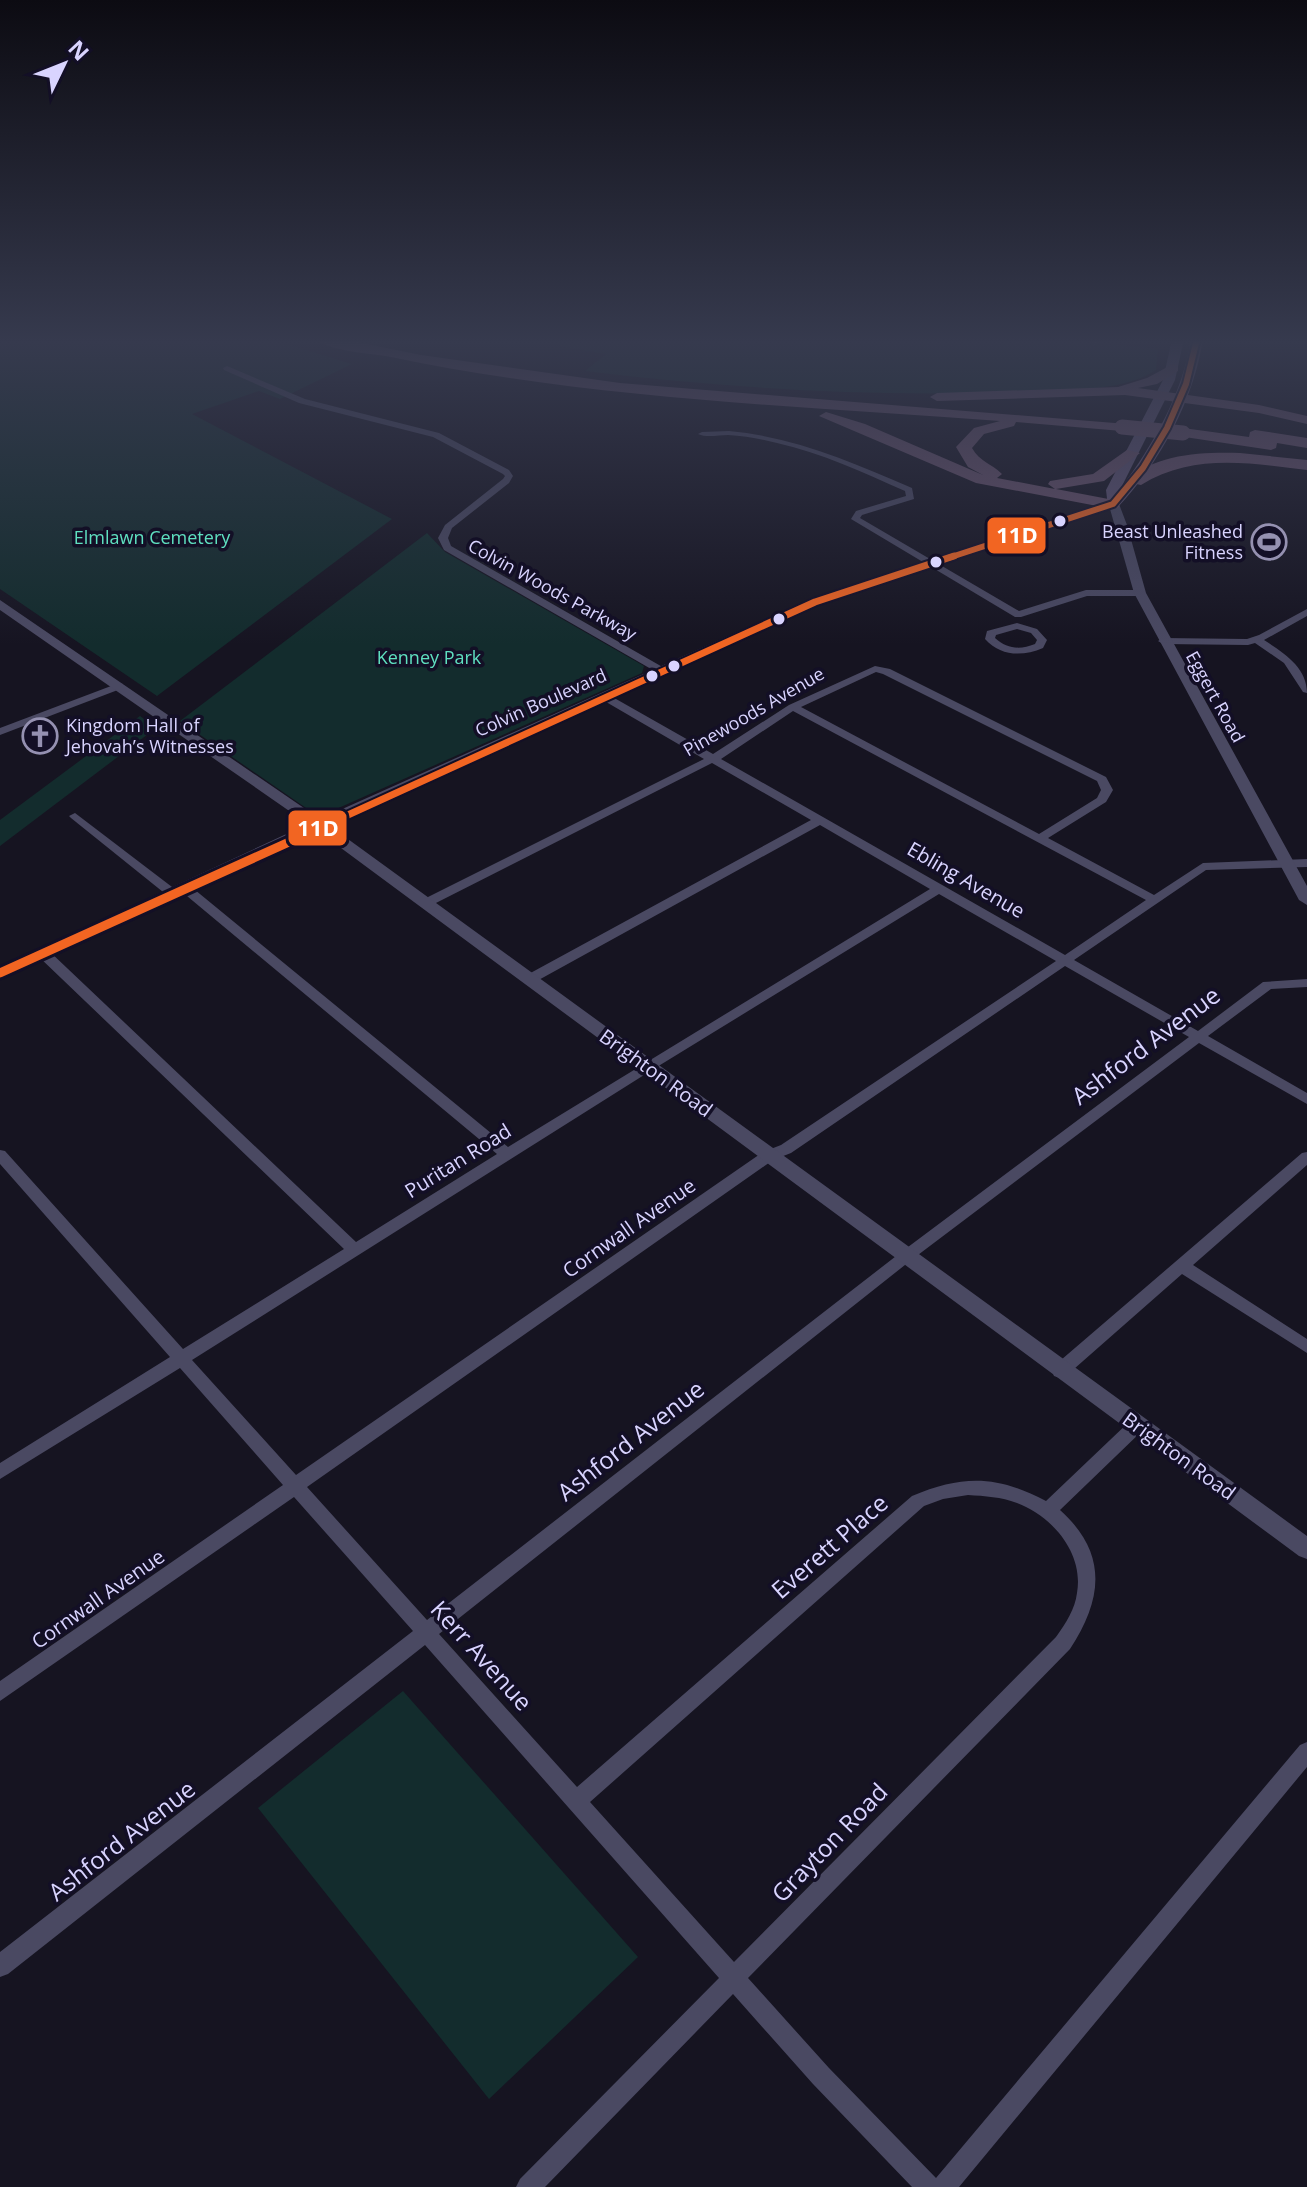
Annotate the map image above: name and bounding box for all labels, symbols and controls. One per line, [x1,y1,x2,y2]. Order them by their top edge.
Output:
north arrow [24,24,104,104]
text: N [62,33,96,66]
unlabelled marker [1052,513,1068,529]
line badge: 11D [986,516,1047,555]
text: 11D [996,519,1038,549]
place label: Beast Unleashed Fitness [1102,519,1243,564]
sports icon: Beast Unleashed Fitness [1250,523,1288,561]
park label: Elmlawn Cemetery [74,525,231,549]
street label: Colvin Woods Parkway [464,533,642,646]
unlabelled marker [928,554,944,570]
unlabelled marker [771,611,787,627]
park label: Kenney Park [377,645,482,669]
street label: Eggert Road [1181,647,1251,747]
unlabelled marker [666,658,682,674]
street label: Pinewoods Avenue [679,661,828,761]
street label: Colvin Boulevard [471,662,610,742]
unlabelled marker [644,668,660,684]
place label: Kingdom Hall of Jehovah’s Witnesses [64,713,234,758]
church icon: Kingdom Hall of Jehovah’s Witnesses [21,717,59,755]
line badge: 11D [287,809,348,847]
text: 11D [297,812,339,842]
street label: Ebling Avenue [903,835,1030,924]
street label: Ashford Avenue [1064,978,1226,1112]
street label: Brighton Road [594,1022,718,1123]
street label: Puritan Road [399,1117,516,1204]
street label: Cornwall Avenue [557,1172,701,1284]
street label: Ashford Avenue [550,1372,710,1508]
street label: Brighton Road [1117,1405,1241,1506]
street label: Everett Place [764,1486,894,1606]
street label: Cornwall Avenue [26,1543,170,1655]
street label: Kerr Avenue [424,1593,540,1717]
street label: Ashford Avenue [41,1772,201,1908]
street label: Grayton Road [764,1775,894,1909]

